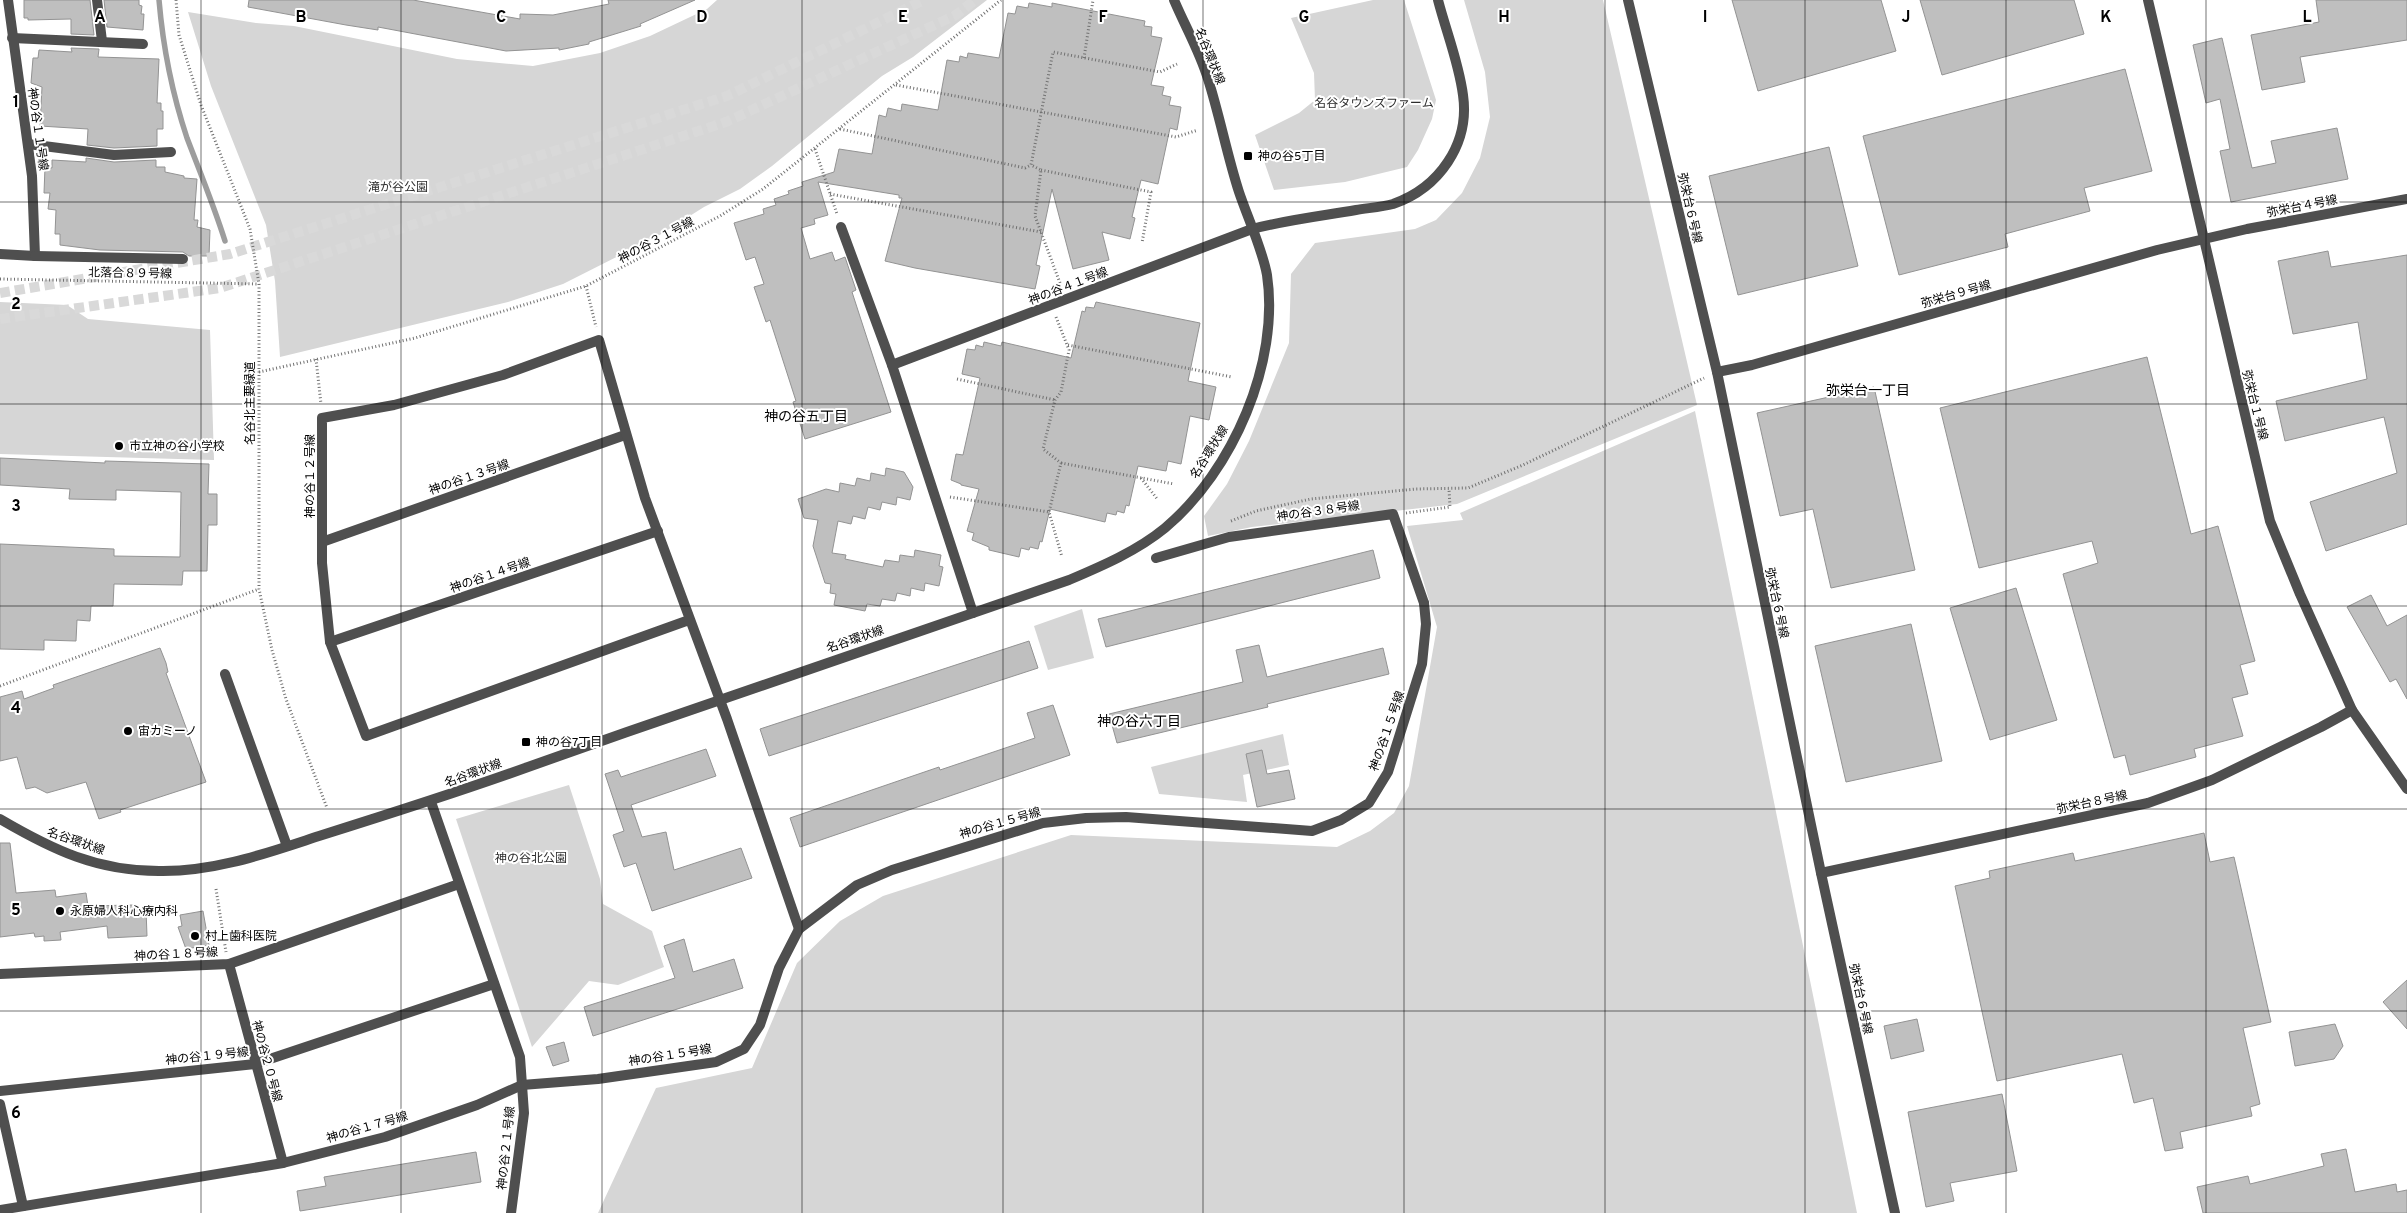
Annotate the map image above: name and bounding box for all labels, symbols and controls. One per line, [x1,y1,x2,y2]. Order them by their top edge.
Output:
text: A [94,8,106,28]
text: B [295,8,307,28]
text: C [496,8,506,28]
text: D [696,8,708,28]
text: E [898,8,908,28]
text: F [1098,8,1108,28]
text: G [1299,8,1309,28]
text: H [1498,8,1510,28]
text: I [1703,8,1707,28]
text: J [1902,8,1910,28]
text: K [2100,8,2112,28]
text: L [2302,8,2312,28]
street label: 名谷環状線 [1190,26,1228,87]
street label: 神の谷１１号線 [23,86,51,172]
text: 1 [13,93,19,113]
park label: 名谷タウンズファーム [1314,96,1434,112]
place label: 神の谷5丁目 [1258,149,1325,165]
marker: 神の谷5丁目 [1242,150,1254,162]
street label: 弥栄台６号線 [1673,171,1705,245]
park label: 滝が谷公園 [368,180,428,196]
street label: 弥栄台４号線 [2265,192,2339,222]
street label: 神の谷３１号線 [616,214,697,268]
street label: 神の谷４１号線 [1026,264,1110,309]
street label: 北落合８９号線 [88,265,172,283]
street label: 弥栄台９号線 [1919,277,1993,313]
text: 2 [11,295,21,315]
street label: 名谷北主要緑道 [243,361,259,445]
street label: 弥栄台１号線 [2238,368,2271,442]
district label: 弥栄台一丁目 [1826,382,1910,400]
district label: 神の谷五丁目 [764,409,848,426]
street label: 名谷環状線 [1187,423,1233,482]
street label: 神の谷１２号線 [303,434,319,518]
place label: 市立神の谷小学校 [129,439,225,455]
marker: 市立神の谷小学校 [113,440,125,452]
street label: 神の谷１３号線 [427,457,512,499]
text: 3 [11,497,21,517]
street label: 神の谷３８号線 [1275,498,1361,526]
street label: 神の谷１４号線 [448,555,533,597]
street label: 弥栄台６号線 [1761,566,1791,640]
street label: 名谷環状線 [824,623,886,657]
street label: 神の谷１５号線 [1367,689,1409,774]
text: 4 [11,699,21,719]
district label: 神の谷六丁目 [1097,714,1181,731]
place label: 宙カミーノ [138,724,197,740]
marker: 宙カミーノ [122,725,134,737]
place label: 神の谷7丁目 [536,735,602,751]
marker: 神の谷7丁目 [520,736,532,748]
street label: 名谷環状線 [442,756,504,792]
street label: 弥栄台８号線 [2055,788,2129,818]
street label: 神の谷１５号線 [958,805,1043,843]
street label: 名谷環状線 [45,825,107,859]
park label: 神の谷北公園 [495,851,567,867]
text: 5 [11,901,21,921]
place label: 永原婦人科心療内科 [70,904,178,920]
marker: 永原婦人科心療内科 [54,905,66,917]
place label: 村上歯科医院 [205,929,277,945]
marker: 村上歯科医院 [189,930,201,942]
street label: 神の谷１８号線 [134,945,218,965]
street label: 弥栄台６号線 [1845,962,1875,1036]
street label: 神の谷２０号線 [247,1019,285,1104]
street label: 神の谷１５号線 [627,1042,713,1070]
street label: 神の谷１９号線 [164,1045,250,1069]
text: 6 [11,1104,21,1124]
street label: 神の谷２１号線 [495,1105,519,1191]
street label: 神の谷１７号線 [325,1109,410,1147]

